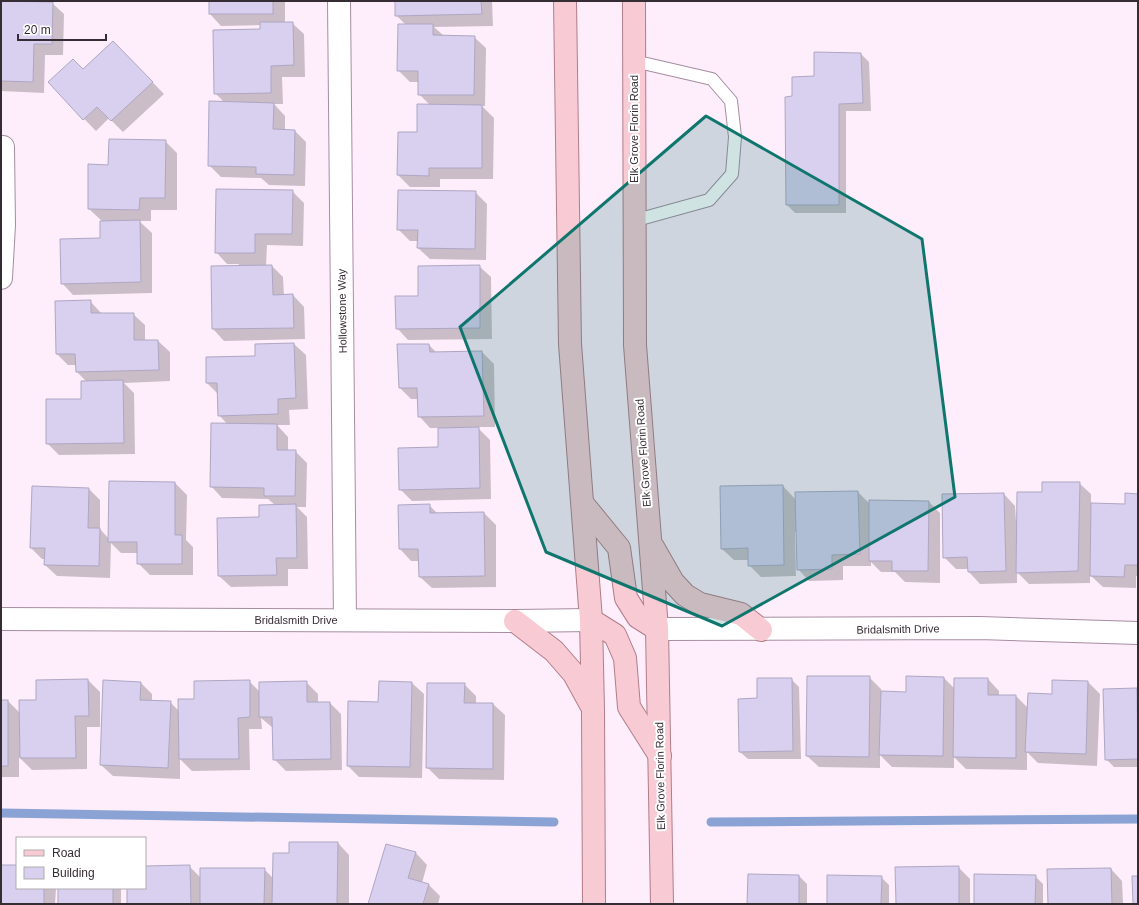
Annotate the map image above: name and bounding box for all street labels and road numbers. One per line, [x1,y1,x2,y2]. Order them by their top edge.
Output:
street label: Elk Grove Florin Road [628,75,640,183]
street label: Hollowstone Way [335,268,349,353]
street label: Elk Grove Florin Road [633,399,653,507]
street label: Bridalsmith Drive [254,614,338,626]
street label: Bridalsmith Drive [856,622,940,636]
street label: Elk Grove Florin Road [653,722,667,830]

